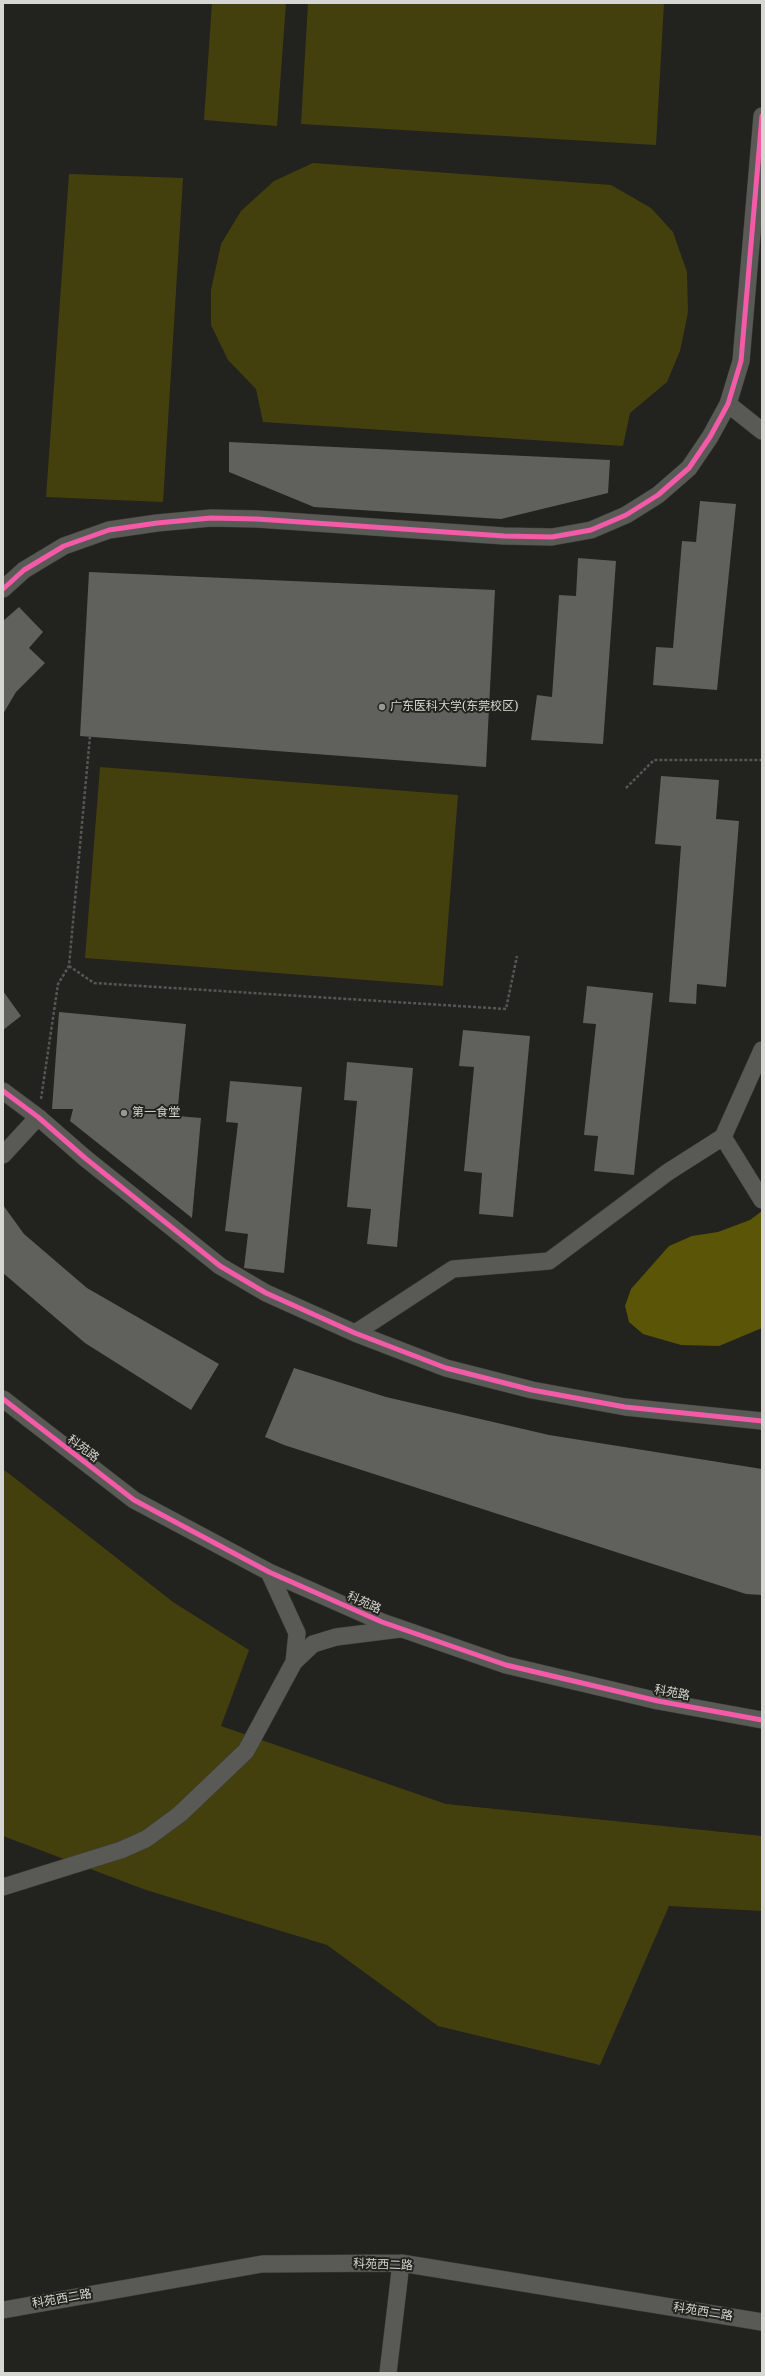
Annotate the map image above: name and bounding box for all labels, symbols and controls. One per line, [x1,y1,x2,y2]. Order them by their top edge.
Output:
place label: 广东医科大学(东莞校区) [390,700,518,714]
marker: 广东医科大学(东莞校区) [377,702,387,712]
place label: 第一食堂 [132,1106,180,1120]
marker: 第一食堂 [119,1108,129,1118]
street label: 科苑路 [64,1432,102,1466]
street label: 科苑路 [345,1589,383,1617]
street label: 科苑路 [653,1682,691,1704]
street label: 科苑西二路 [353,2257,413,2273]
street label: 科苑西二路 [31,2287,93,2311]
street label: 科苑西二路 [672,2300,734,2324]

